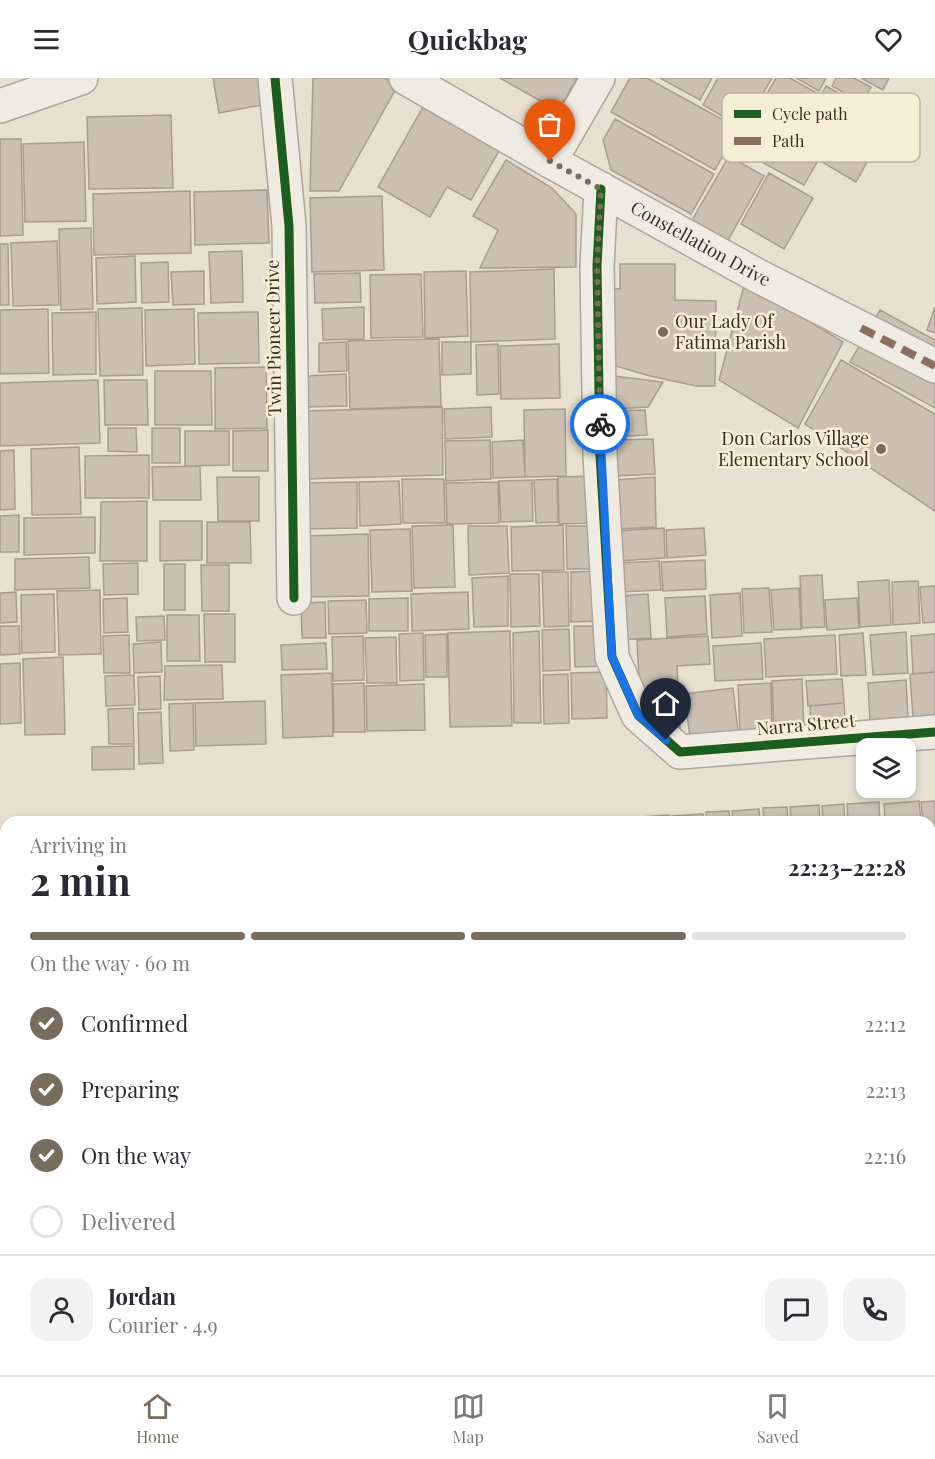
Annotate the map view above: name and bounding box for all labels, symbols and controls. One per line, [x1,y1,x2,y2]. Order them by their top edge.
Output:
text: Quickbag [408,21,527,57]
icon: menu [30,23,63,56]
icon: heart [872,23,905,56]
legend [722,93,920,162]
pin [524,99,575,161]
text: Cycle path [772,103,848,124]
icon: bag [533,108,566,141]
text: Path [772,130,805,151]
street label: Constellation Drive [626,195,775,291]
street label: Twin Pioneer Drive [260,260,286,416]
place label: Our Lady Of Fatima Parish [675,309,787,354]
marker: Our Lady Of Fatima Parish [656,325,670,339]
courier [570,394,630,454]
icon: bike [584,408,617,441]
place label: Don Carlos Village Elementary School [718,426,869,471]
marker: Don Carlos Village Elementary School [874,442,888,456]
pin [640,678,691,740]
icon: home [649,687,682,720]
street label: Narra Street [756,708,857,740]
map controls [856,738,916,798]
button: layers [856,738,916,798]
text: Arriving in [30,831,127,858]
text: 22:23–22:28 [788,852,906,882]
text: 2 min [30,854,131,906]
text: On the way · 60 m [30,949,190,976]
icon: check [30,1007,63,1040]
text: Confirmed [81,1008,188,1038]
text: 22:12 [865,1010,906,1037]
icon: check [30,1073,63,1106]
text: Preparing [81,1074,179,1104]
text: 22:13 [865,1076,906,1103]
icon: check [30,1139,63,1172]
text: On the way [81,1140,191,1170]
text: 22:16 [864,1142,906,1169]
text: Delivered [81,1206,176,1236]
button: person [30,1278,93,1341]
button: chat [765,1278,828,1341]
button: phone [843,1278,906,1341]
text: Jordan [108,1281,176,1311]
text: Courier · 4.9 [108,1311,218,1338]
tab: Home [136,1390,179,1447]
tab: Map [452,1390,485,1447]
tab: Saved [757,1390,799,1447]

